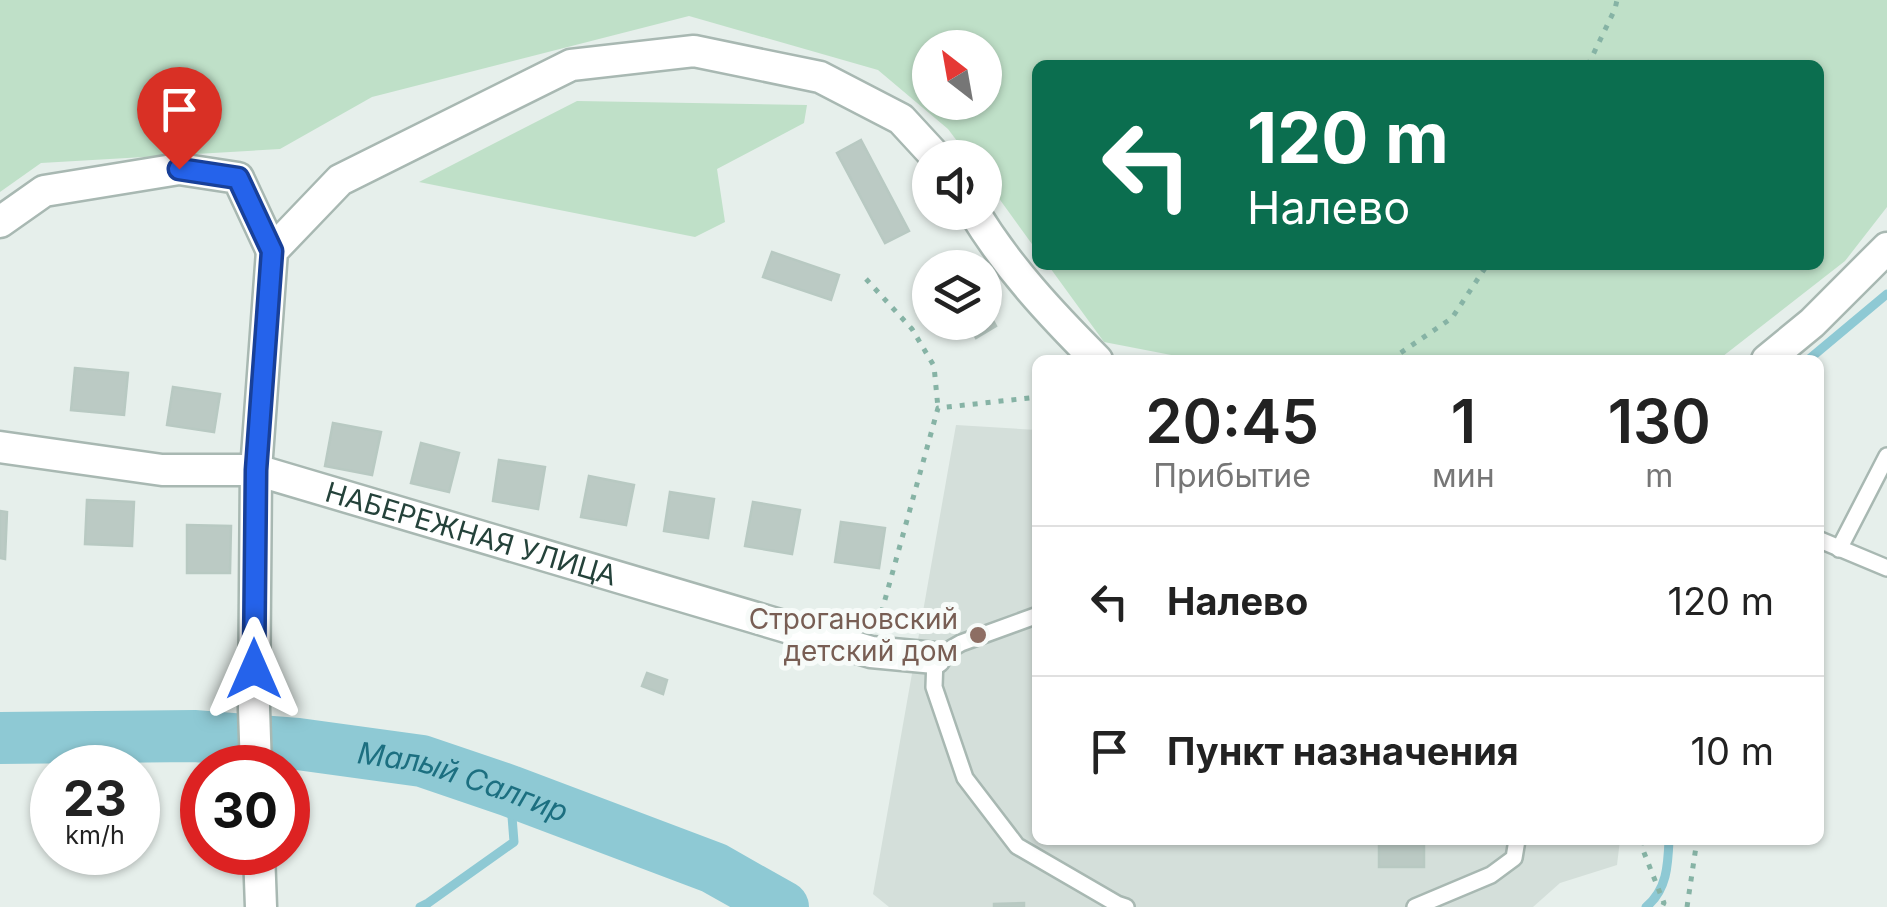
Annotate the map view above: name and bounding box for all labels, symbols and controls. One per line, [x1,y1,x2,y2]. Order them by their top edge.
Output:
north arrow [912,30,1002,120]
map controls [912,30,1002,340]
pin [137,67,222,170]
icon: arrive [152,82,207,137]
text: 120 m [1247,95,1449,180]
icon: left [1082,100,1212,230]
button: sound [912,140,1002,230]
text: Налево [1247,180,1410,235]
button: layers [912,250,1002,340]
text: 20:45 [1145,385,1319,457]
text: 1 [1451,385,1476,457]
text: 130 [1608,385,1711,457]
text: Прибытие [1153,456,1311,495]
text: мин [1432,456,1495,495]
text: m [1645,456,1673,495]
street label: НАБЕРЕЖНАЯ УЛИЦА [322,475,621,593]
icon: left [1082,574,1137,629]
text: Налево [1167,578,1308,624]
text: 120 m [1667,578,1774,624]
place label: Строгановский детский дом [749,602,958,668]
position arrow [202,617,306,721]
marker: Строгановский детский дом [967,624,989,646]
icon: arrive [1082,724,1137,779]
text: Пункт назначения [1167,728,1519,774]
text: 10 m [1691,728,1774,774]
water label: Малый Салгир [355,734,573,829]
speed limit sign: 30 [180,745,310,875]
text: 23 [63,768,127,828]
text: km/h [65,820,125,850]

